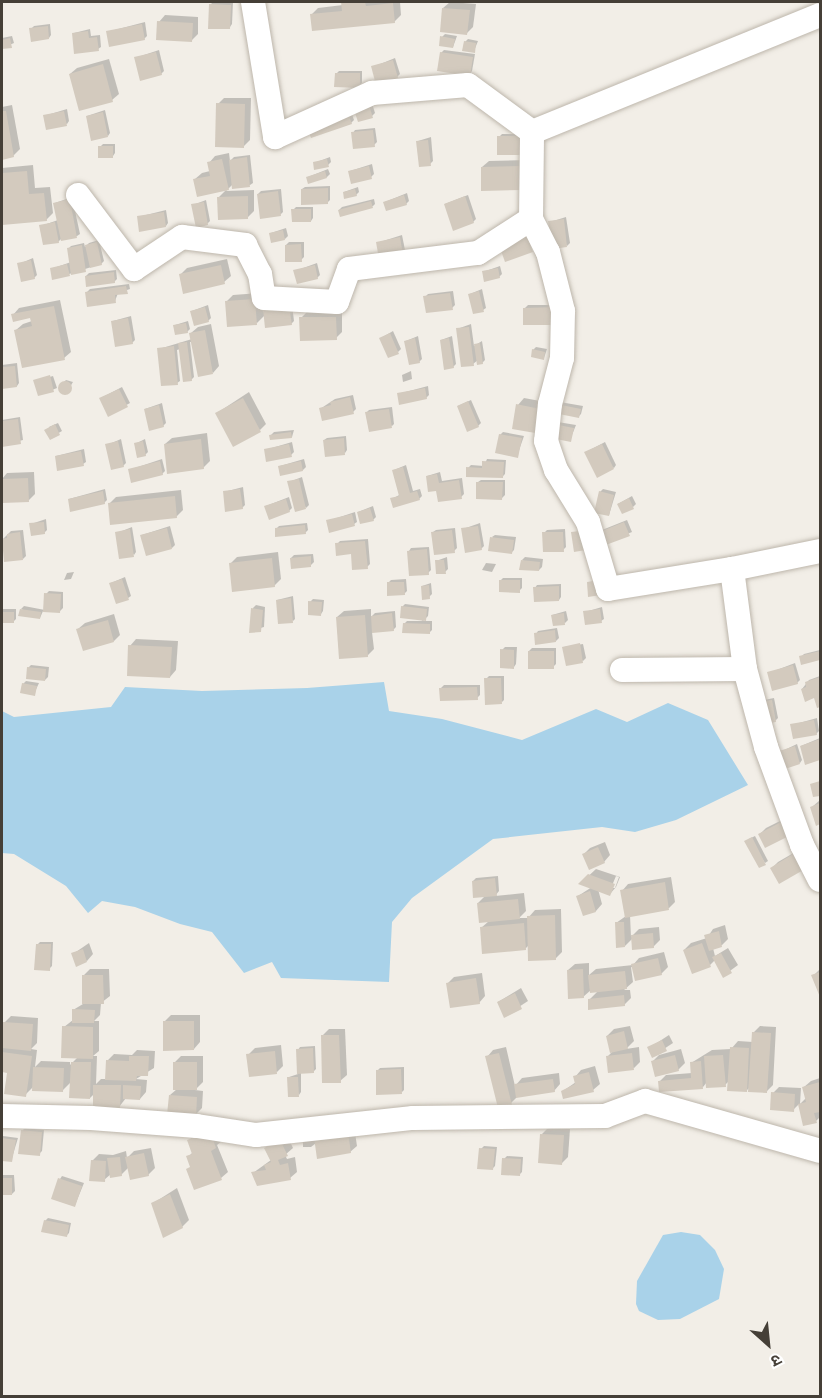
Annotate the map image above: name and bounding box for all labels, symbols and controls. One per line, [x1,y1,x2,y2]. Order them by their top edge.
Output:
north arrow [738,1314,798,1374]
text: उ [767,1349,785,1372]

